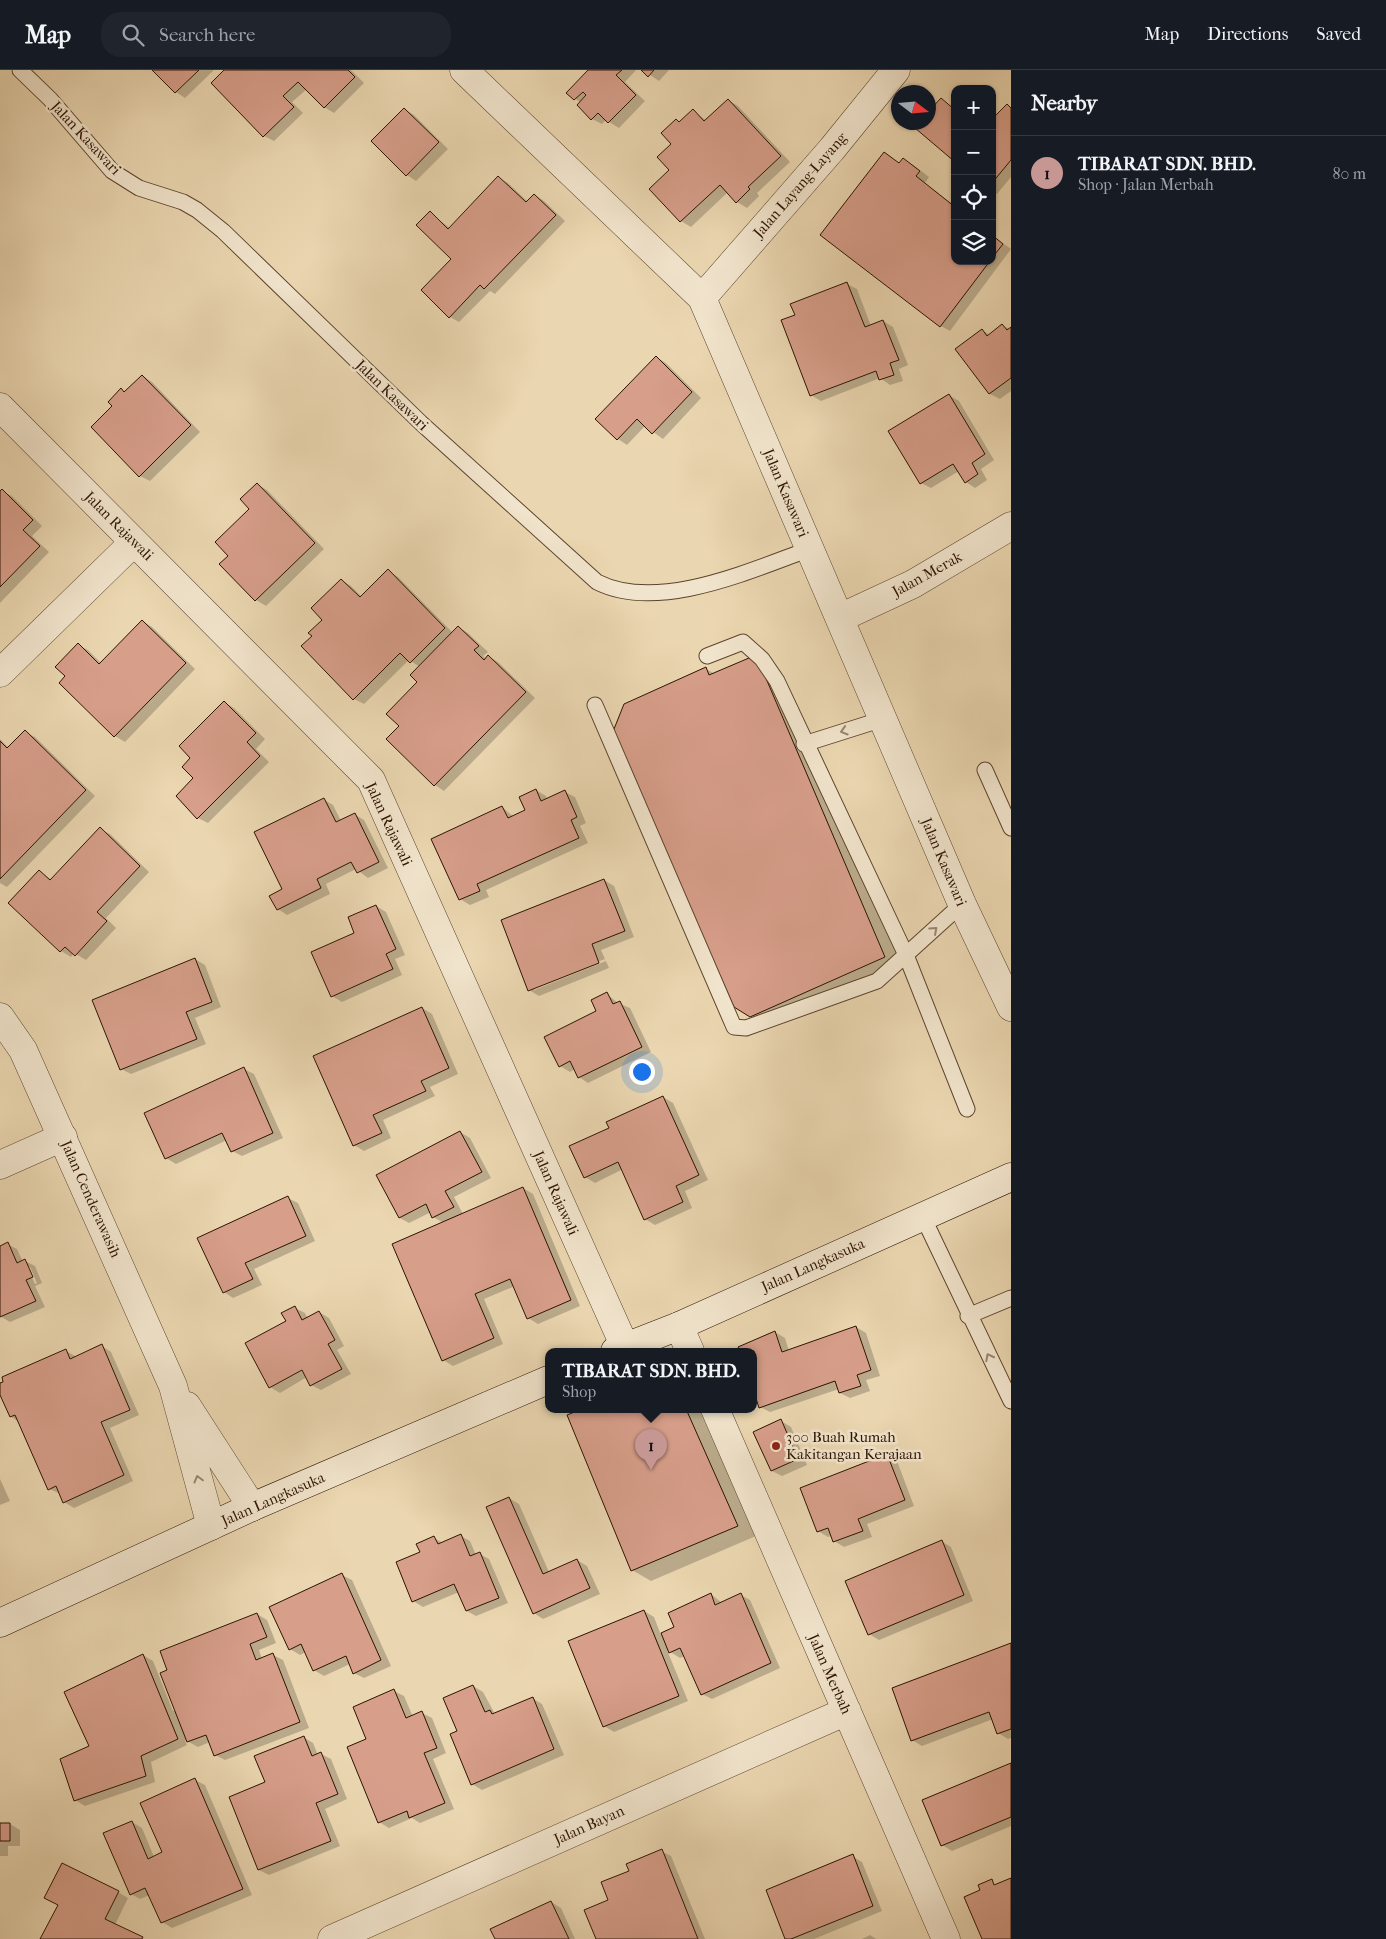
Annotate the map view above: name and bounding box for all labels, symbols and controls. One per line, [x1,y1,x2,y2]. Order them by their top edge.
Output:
search box [101,12,451,57]
text: Map [25,21,71,49]
icon: search [119,21,147,49]
text: Search here [159,24,255,46]
text: Map [1145,24,1179,45]
text: Directions [1207,24,1288,45]
text: Saved [1316,24,1361,45]
north arrow [891,85,936,130]
map controls [951,85,996,265]
button: + [951,85,996,130]
text: Nearby [1031,91,1097,115]
street label: Jalan Kasawari [47,97,125,179]
street label: Jalan Layang-Layang [749,128,851,242]
button: − [951,130,996,175]
text: TIBARAT SDN. BHD. [1078,153,1256,175]
text: 1 [1044,164,1050,183]
text: 80 m [1332,164,1366,183]
button: locate [951,175,996,220]
text: Shop · Jalan Merbah [1078,175,1214,194]
button: layers [951,220,996,265]
street label: Jalan Kasawari [351,355,433,435]
street label: Jalan Kasawari [759,445,813,540]
street label: Jalan Rajawali [80,487,158,565]
street label: Jalan Merak [888,547,965,601]
one-way arrow [840,726,848,736]
street label: Jalan Rajawali [361,778,416,869]
street label: Jalan Kasawari [917,814,971,909]
one-way arrow [928,927,937,936]
your location [629,1059,655,1085]
street label: Jalan Cenderawasih [57,1137,125,1261]
street label: Jalan Rajawali [529,1147,583,1238]
street label: Jalan Langkasuka [758,1234,868,1296]
popup [545,1348,757,1413]
one-way arrow [985,1353,995,1362]
text: TIBARAT SDN. BHD. [562,1360,740,1382]
text: Shop [562,1382,596,1401]
place label: 300 Buah Rumah Kakitangan Kerajaan [786,1428,922,1463]
pin: 1 [635,1429,667,1470]
marker: 300 Buah Rumah Kakitangan Kerajaan [770,1440,782,1452]
street label: Jalan Langkasuka [218,1468,328,1530]
one-way arrow [194,1475,204,1484]
street label: Jalan Merbah [804,1630,856,1717]
street label: Jalan Bayan [550,1801,627,1849]

